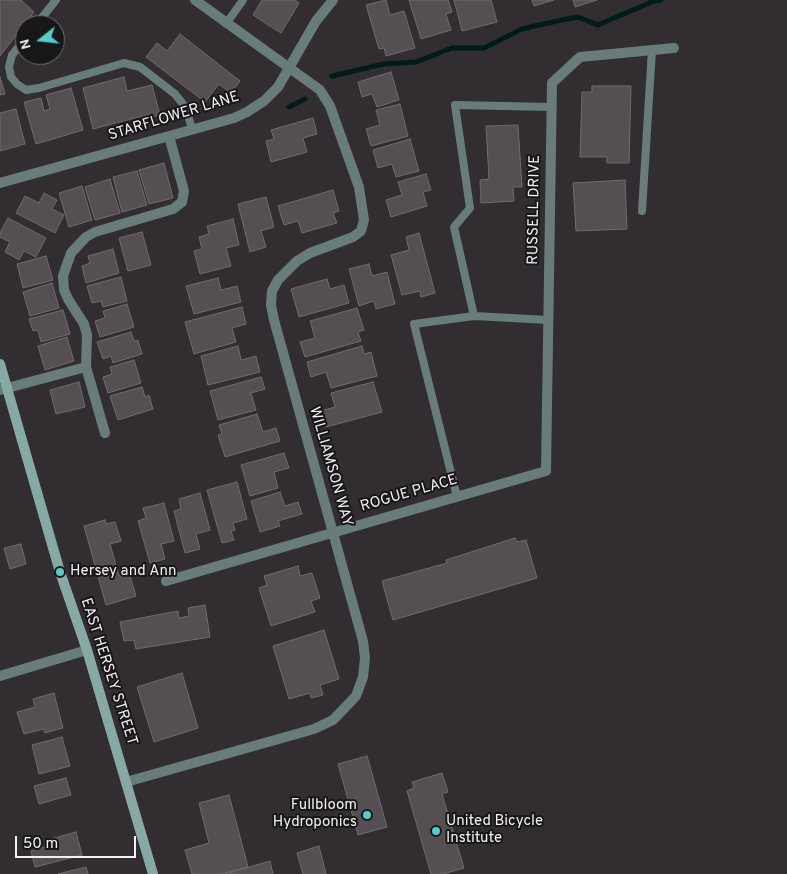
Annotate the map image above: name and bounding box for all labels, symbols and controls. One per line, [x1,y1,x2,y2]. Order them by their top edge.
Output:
north arrow [15,15,65,65]
text: N [17,37,36,51]
street label: STARFLOWER LANE [106,89,242,145]
street label: RUSSELL DRIVE [525,155,545,265]
street label: WILLIAMSON WAY [304,405,356,529]
street label: ROGUE PLACE [358,472,460,516]
place label: Hersey and Ann [70,563,177,581]
marker: Hersey and Ann [54,566,66,578]
street label: EAST HERSEY STREET [76,596,140,748]
place label: Fullbloom Hydroponics [273,797,357,832]
marker: Fullbloom Hydroponics [361,809,373,821]
place label: United Bicycle Institute [446,813,543,848]
marker: United Bicycle Institute [430,825,442,837]
scale bar [18,826,139,858]
text: 50 m [23,835,58,854]

